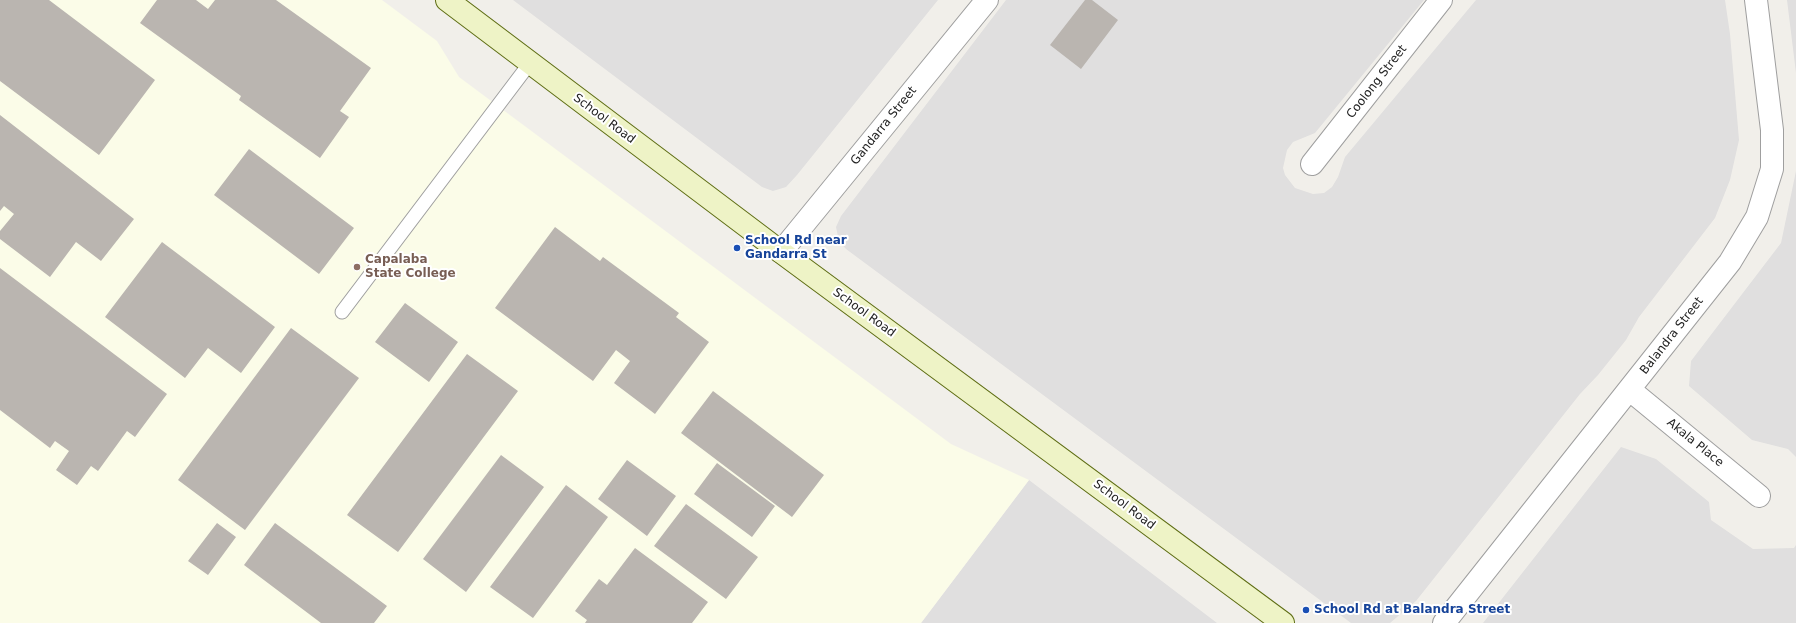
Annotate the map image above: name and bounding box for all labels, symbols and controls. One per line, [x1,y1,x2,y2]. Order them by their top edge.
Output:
street label: Coolong Street [1344,42,1410,122]
street label: Gandarra Street [848,84,920,168]
street label: School Road [570,91,638,147]
place label: School Rd near Gandarra St [745,234,847,262]
marker: School Rd near Gandarra St [732,243,742,253]
place label: Capalaba State College [365,253,456,281]
marker: Capalaba State College [352,262,362,272]
street label: School Road [830,285,898,341]
street label: Balandra Street [1637,295,1707,377]
street label: Akala Place [1664,416,1726,470]
street label: School Road [1090,477,1158,533]
place label: School Rd at Balandra Street [1314,603,1510,617]
marker: School Rd at Balandra Street [1301,605,1311,615]

